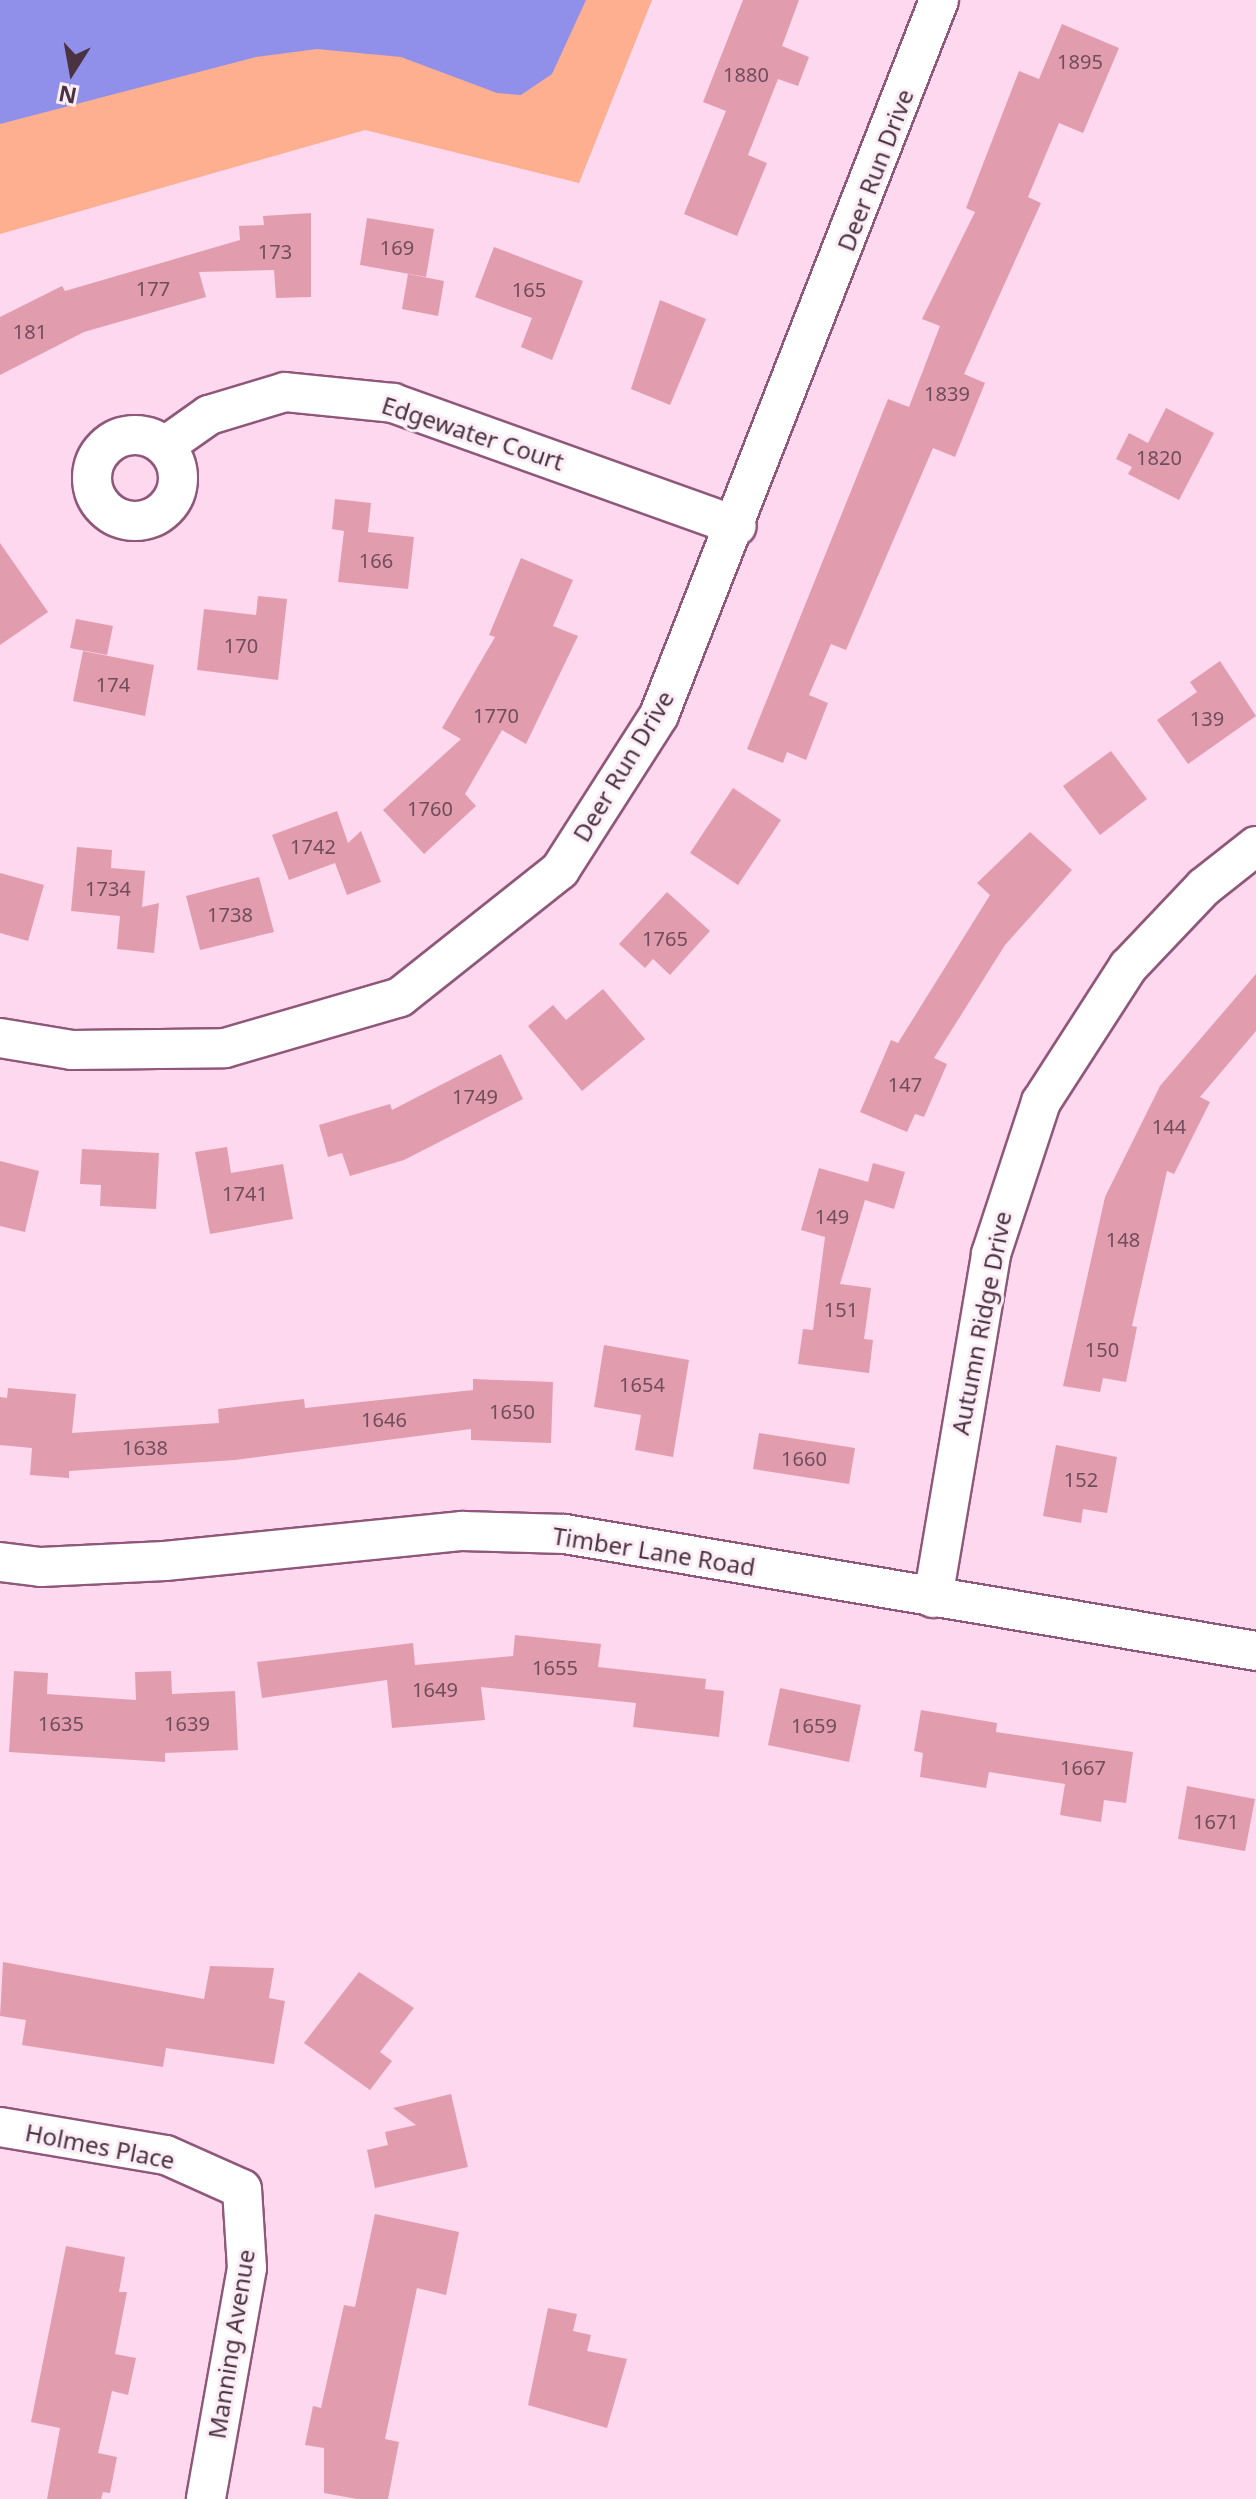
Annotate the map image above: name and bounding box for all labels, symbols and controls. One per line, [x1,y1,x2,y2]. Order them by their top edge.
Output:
north arrow [32,32,112,112]
house number: 1895 [1057,49,1103,73]
house number: 1880 [723,62,769,86]
text: N [56,79,79,112]
street label: Deer Run Drive [831,85,919,255]
house number: 169 [380,235,414,259]
house number: 173 [258,239,292,263]
house number: 177 [136,276,170,300]
house number: 165 [512,277,546,301]
house number: 181 [13,319,47,343]
house number: 1839 [924,381,970,405]
street label: Edgewater Court [378,390,568,476]
house number: 1820 [1136,445,1182,469]
house number: 166 [359,548,393,572]
house number: 170 [224,633,258,657]
house number: 174 [96,672,130,696]
street label: Deer Run Drive [567,685,679,847]
house number: 1770 [473,703,519,727]
house number: 139 [1190,706,1224,730]
house number: 1760 [407,796,453,820]
house number: 1742 [290,834,336,858]
house number: 1734 [85,876,131,900]
house number: 1738 [207,902,253,926]
house number: 1765 [642,926,688,950]
house number: 147 [888,1072,922,1096]
house number: 1749 [452,1084,498,1108]
house number: 144 [1152,1114,1186,1138]
house number: 1741 [222,1181,268,1205]
house number: 149 [815,1204,849,1228]
street label: Autumn Ridge Drive [945,1209,1017,1437]
house number: 148 [1106,1227,1140,1251]
house number: 151 [824,1297,858,1321]
house number: 150 [1085,1337,1119,1361]
house number: 1654 [619,1372,665,1396]
house number: 1650 [489,1399,535,1423]
house number: 1646 [361,1407,407,1431]
house number: 1638 [122,1435,168,1459]
house number: 1660 [781,1446,827,1470]
house number: 152 [1064,1467,1098,1491]
street label: Timber Lane Road [551,1521,757,1581]
house number: 1655 [532,1655,578,1679]
house number: 1649 [412,1677,458,1701]
house number: 1635 [38,1711,84,1735]
house number: 1639 [164,1711,210,1735]
house number: 1659 [791,1713,837,1737]
house number: 1667 [1060,1755,1106,1779]
house number: 1671 [1193,1809,1239,1833]
street label: Holmes Place [23,2117,177,2175]
street label: Manning Avenue [202,2247,260,2441]

